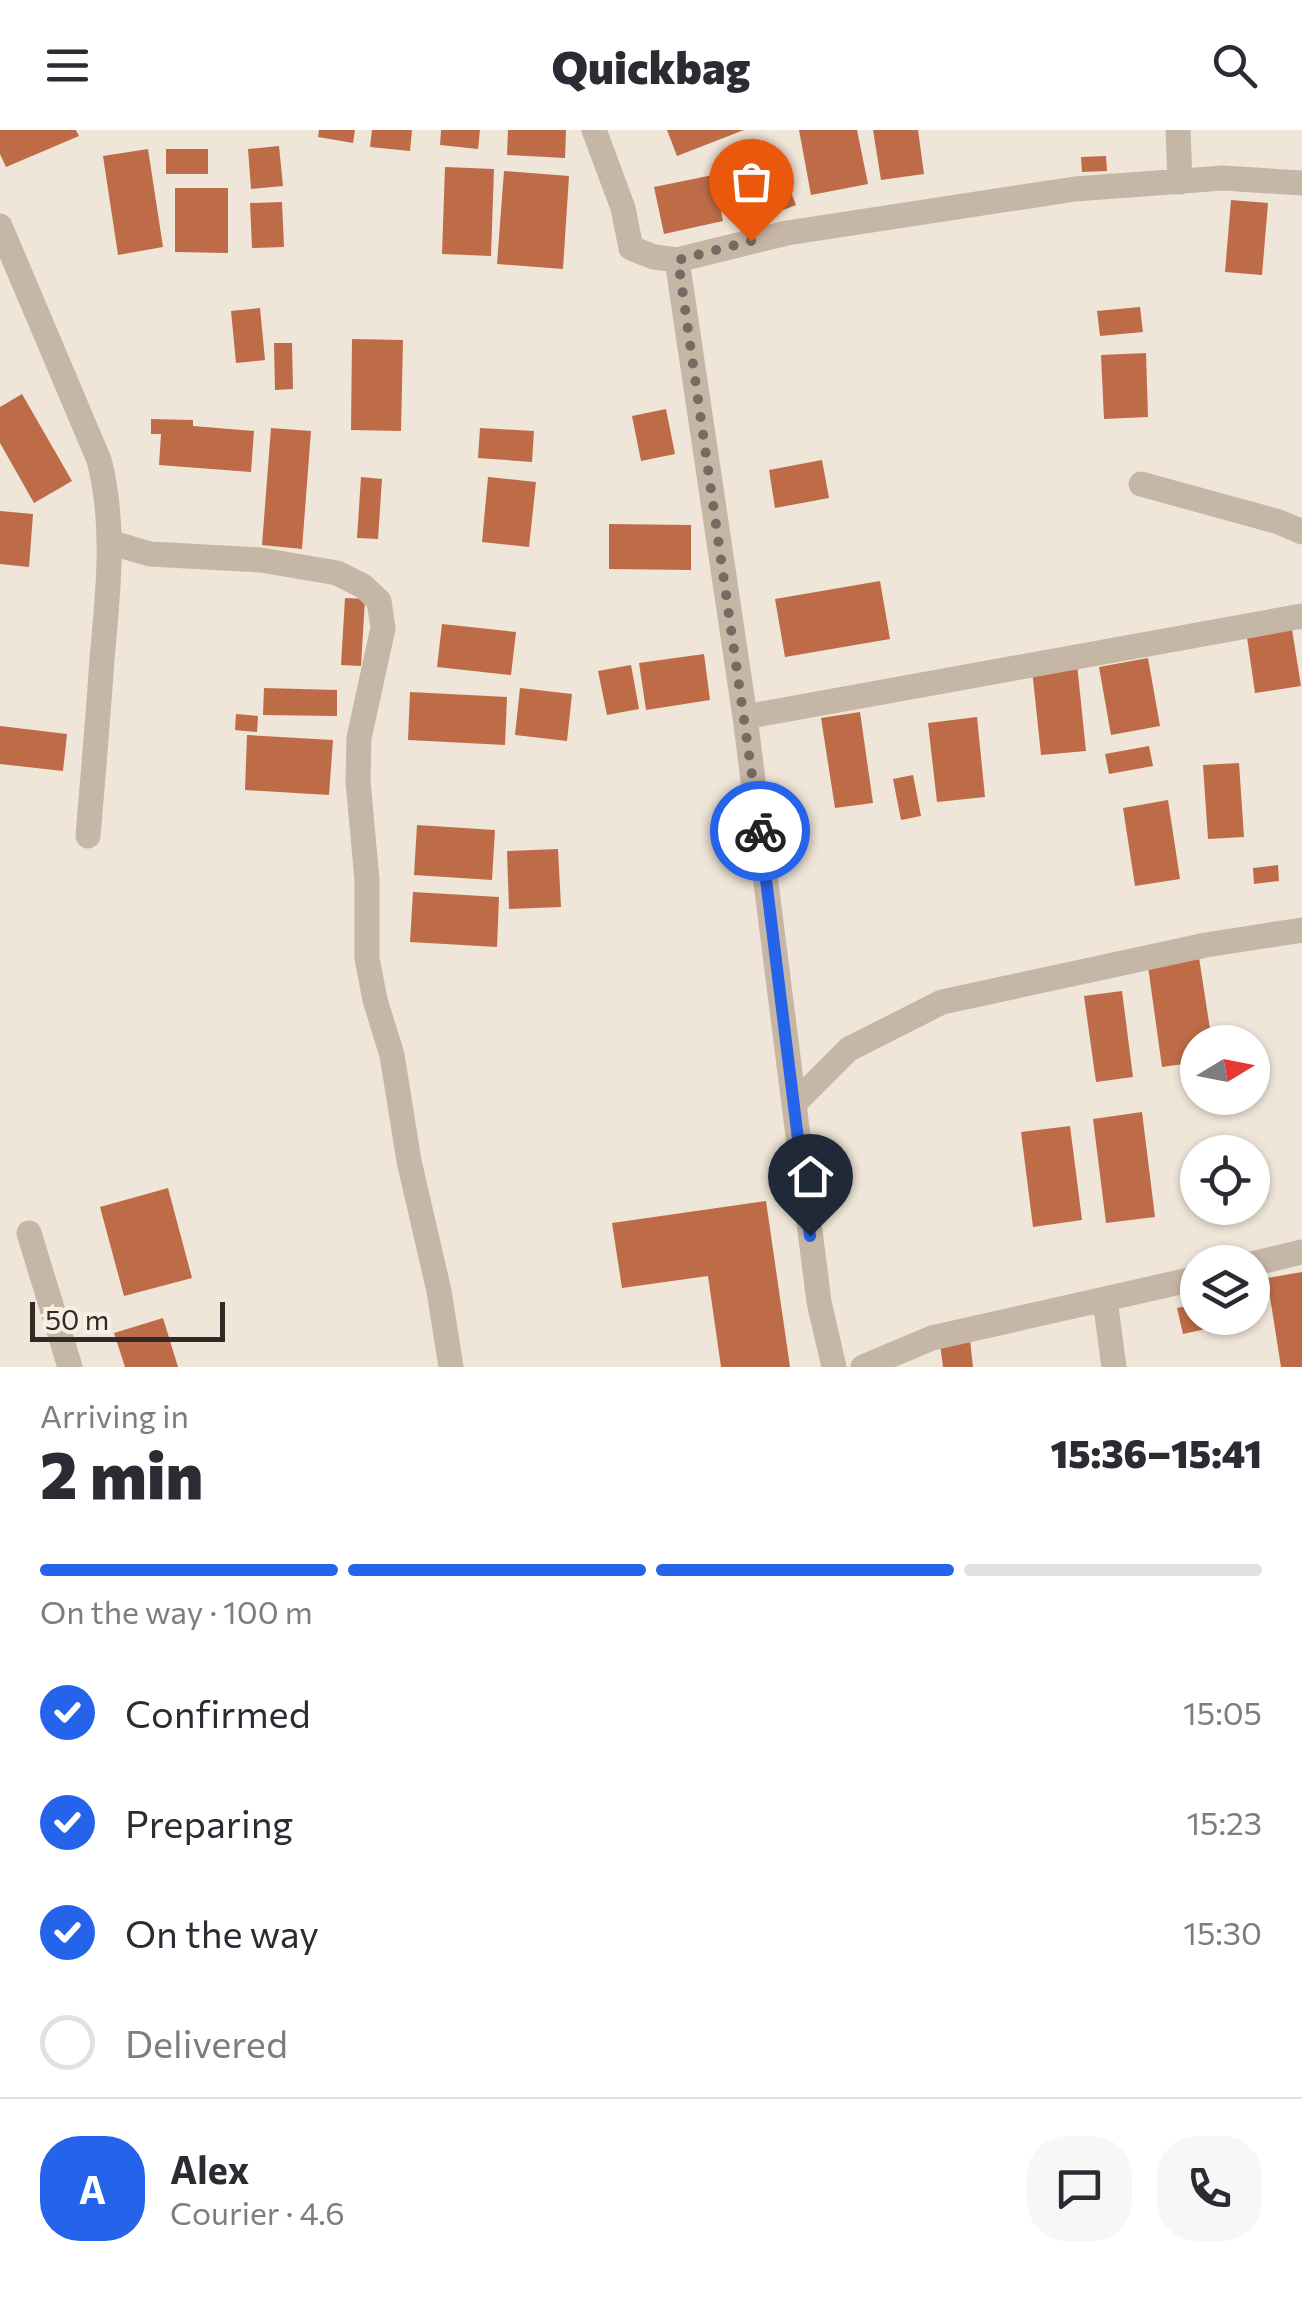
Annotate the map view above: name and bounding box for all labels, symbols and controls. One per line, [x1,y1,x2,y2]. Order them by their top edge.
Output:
icon: menu [40,38,95,93]
text: Quickbag [551,38,751,93]
icon: search [1207,38,1262,93]
pin [709,139,794,242]
icon: bag [724,154,779,209]
courier [710,781,810,881]
icon: bike [733,804,788,859]
north arrow [1180,1025,1270,1115]
map controls [1180,1025,1270,1335]
pin [768,1134,853,1237]
button: locate [1180,1135,1270,1225]
icon: home [783,1149,838,1204]
button: layers [1180,1245,1270,1335]
scale bar [30,1297,225,1342]
text: 50 m [45,1302,109,1336]
text: Arriving in [40,1395,189,1435]
text: 15:36–15:41 [1050,1429,1262,1476]
text: 2 min [40,1433,203,1512]
text: On the way · 100 m [40,1591,313,1631]
icon: check [40,1685,95,1740]
text: Confirmed [125,1689,311,1736]
text: 15:05 [1183,1692,1262,1732]
icon: check [40,1795,95,1850]
text: Preparing [125,1799,293,1846]
text: 15:23 [1186,1802,1262,1842]
icon: check [40,1905,95,1960]
text: On the way [125,1909,319,1956]
text: 15:30 [1183,1912,1262,1952]
text: Delivered [125,2019,288,2066]
button: chat [1027,2136,1132,2241]
button: phone [1157,2136,1262,2241]
text: Alex [170,2145,249,2192]
text: A [79,2165,106,2212]
text: Courier · 4.6 [170,2192,345,2232]

